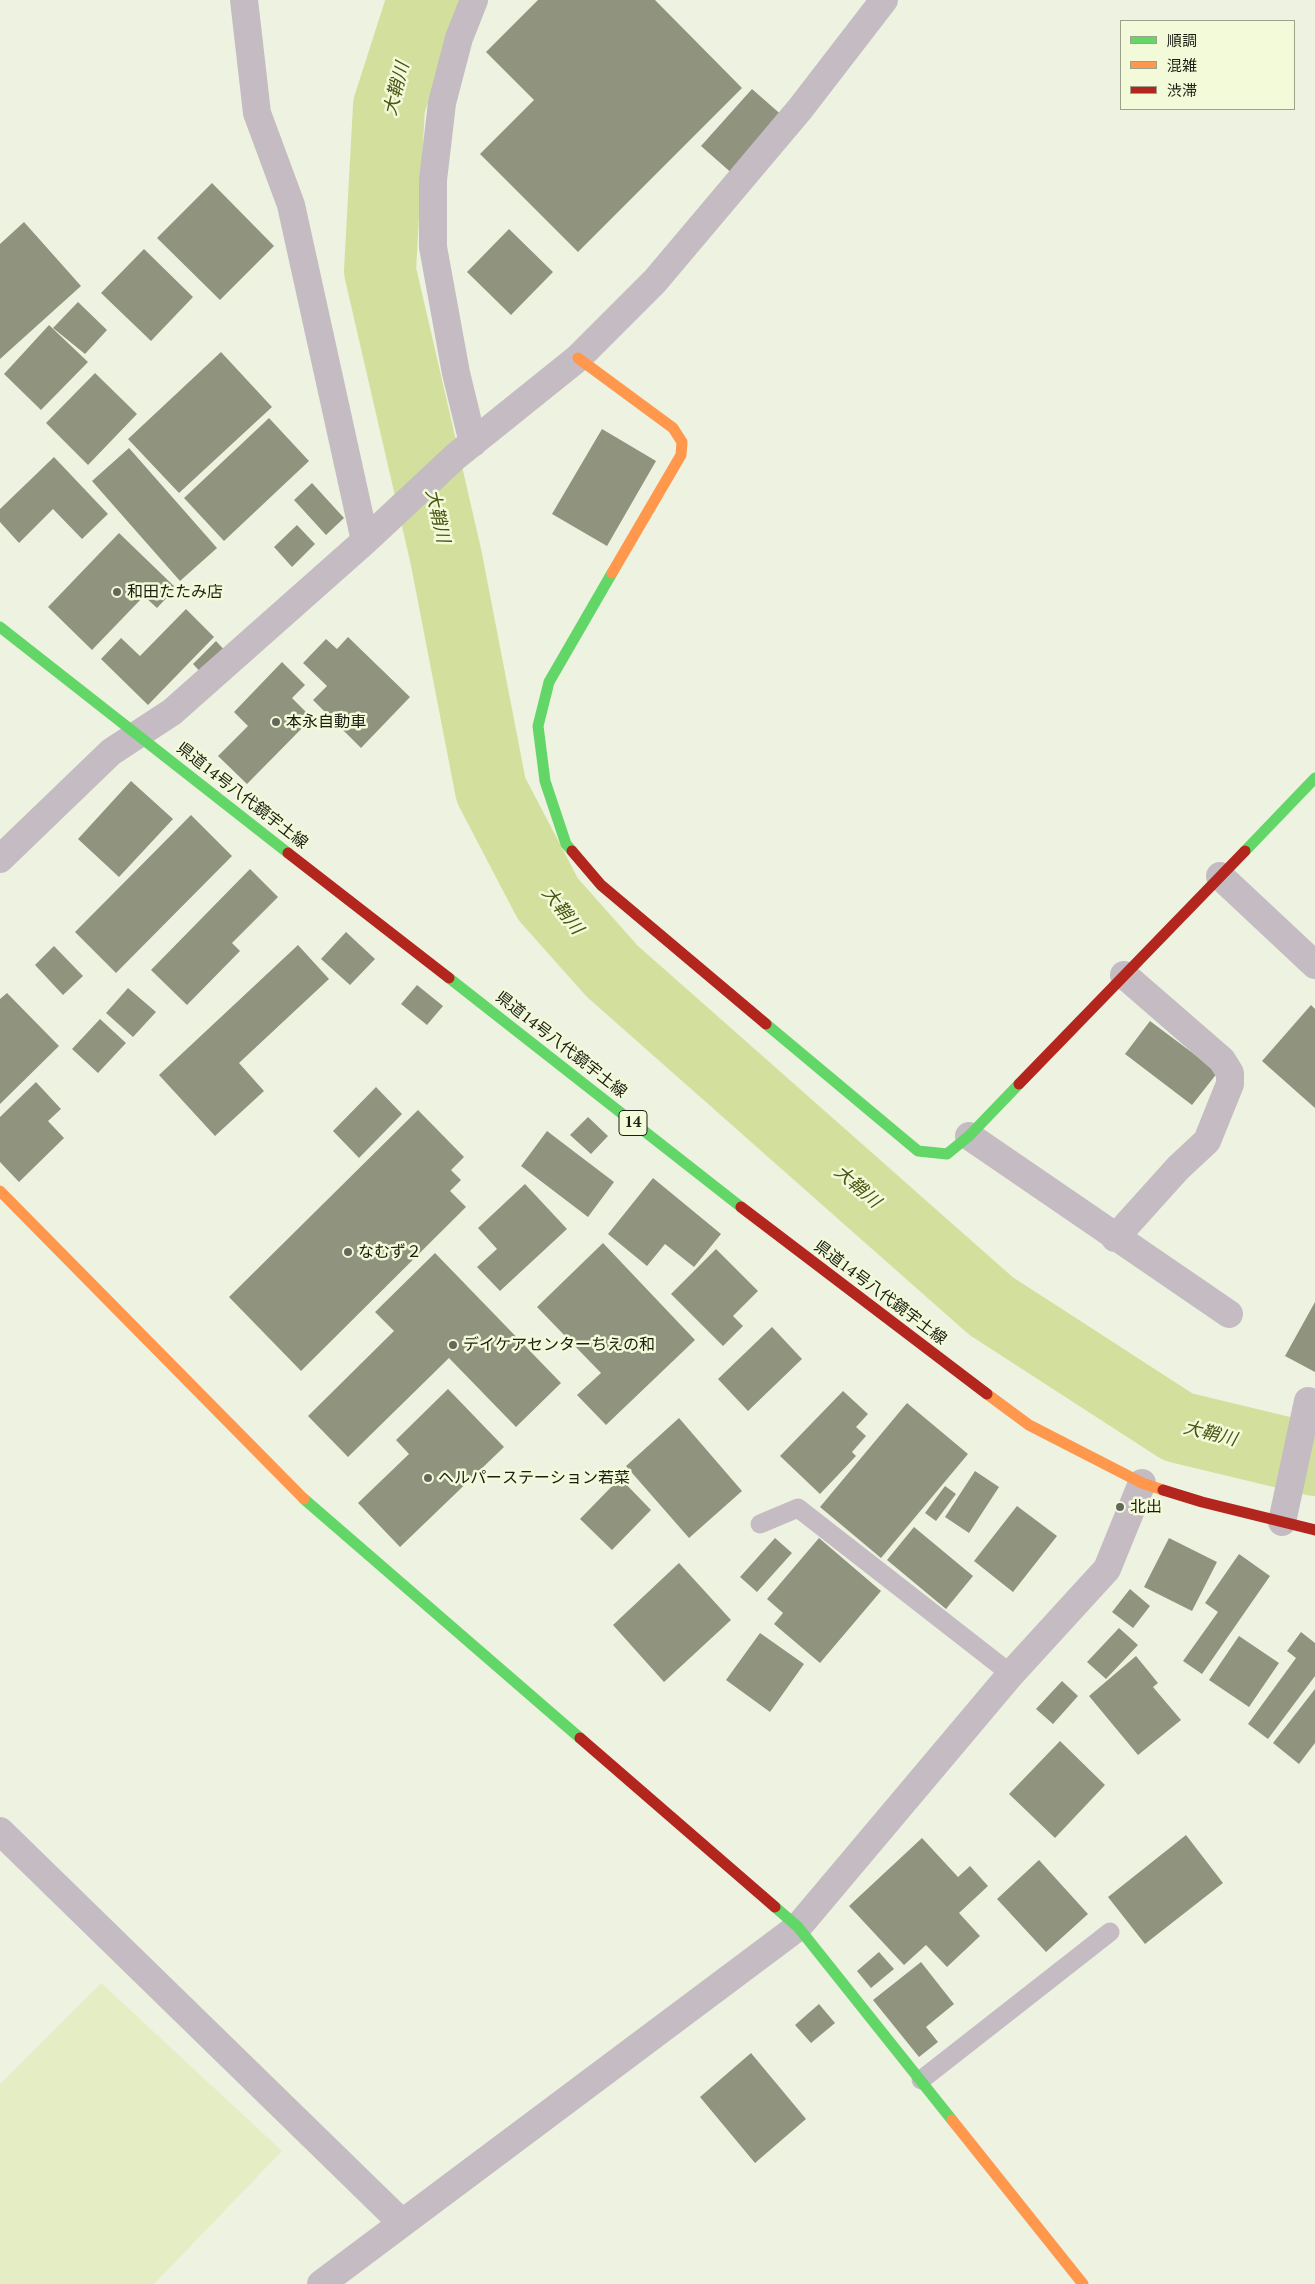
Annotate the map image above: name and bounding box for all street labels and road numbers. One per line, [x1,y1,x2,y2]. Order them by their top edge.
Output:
street label: 県道14号八代鏡宇土線 [173,739,311,853]
street label: 県道14号八代鏡宇土線 [492,988,630,1102]
road number: 14 [619,1110,647,1136]
street label: 県道14号八代鏡宇土線 [810,1237,950,1349]

